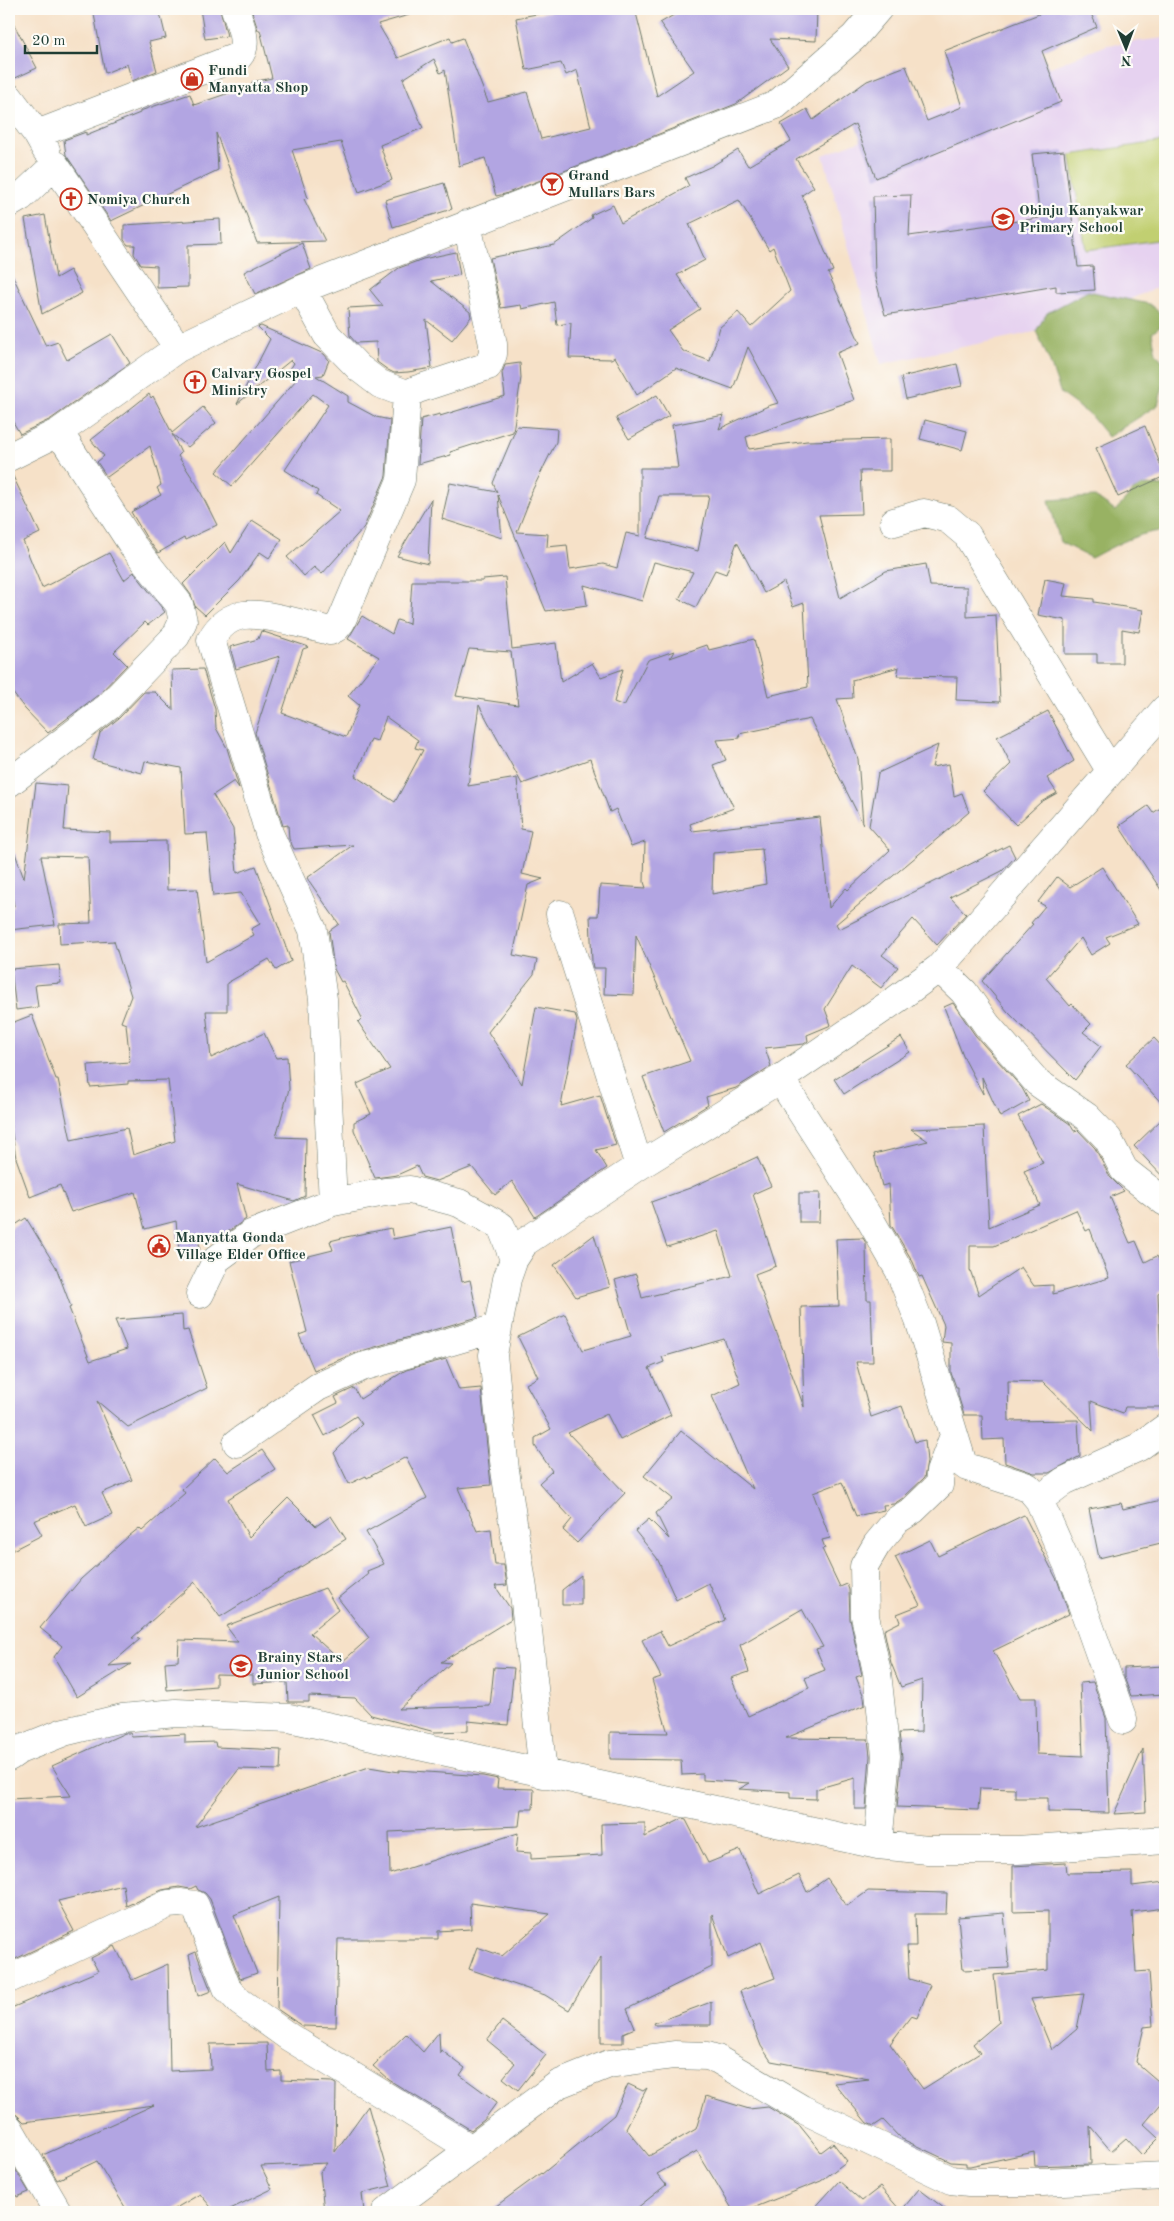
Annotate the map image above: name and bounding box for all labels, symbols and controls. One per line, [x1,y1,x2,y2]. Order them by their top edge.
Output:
scale bar [25,22,98,54]
north arrow [1102,22,1152,72]
text: 20 m [32,34,66,49]
text: N [1120,53,1132,67]
place label: Fundi Manyatta Shop [208,64,308,96]
shop icon: Fundi Manyatta Shop [180,67,204,91]
place label: Grand Mullars Bars [568,169,655,201]
bar icon: Grand Mullars Bars [540,172,564,196]
church icon: Nomiya Church [59,187,83,211]
place label: Nomiya Church [87,193,190,208]
place label: Obinju Kanyakwar Primary School [1019,204,1144,236]
school or university icon: Obinju Kanyakwar Primary School [991,207,1015,231]
place label: Calvary Gospel Ministry [211,367,312,399]
church icon: Calvary Gospel Ministry [183,370,207,394]
place label: Manyatta Gonda Village Elder Office [175,1231,306,1263]
public building icon: Manyatta Gonda Village Elder Office [147,1234,171,1258]
place label: Brainy Stars Junior School [257,1651,349,1683]
school or university icon: Brainy Stars Junior School [229,1654,253,1678]

